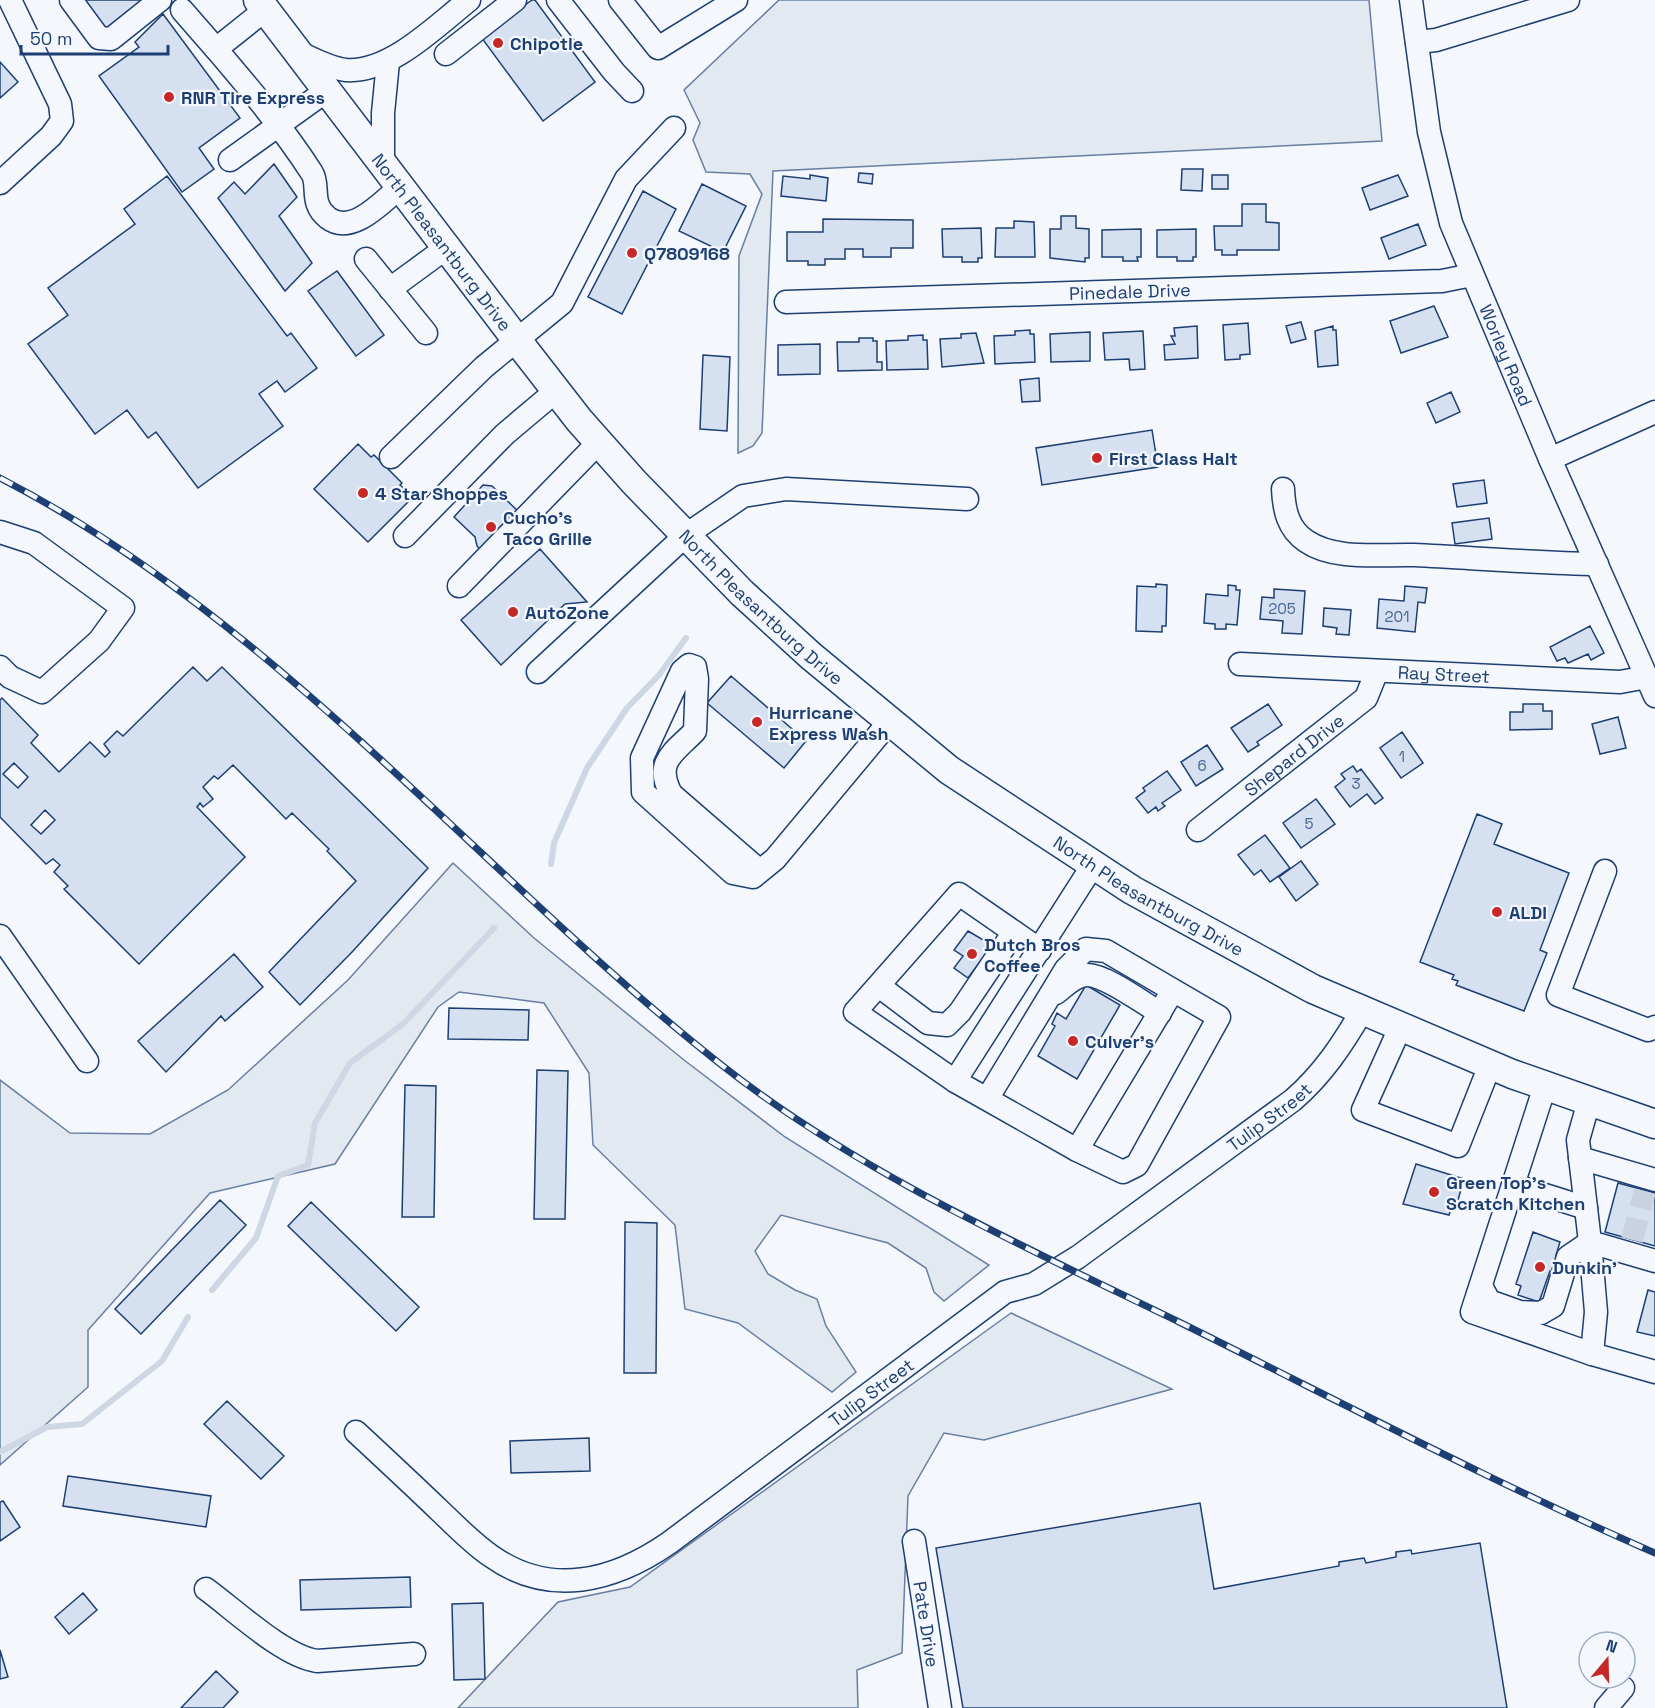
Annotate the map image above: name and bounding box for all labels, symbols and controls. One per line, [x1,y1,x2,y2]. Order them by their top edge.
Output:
scale bar [21,18,168,56]
text: 50 m [30,27,72,50]
place label: Chipotle [510,32,583,55]
marker: Chipotle [491,36,505,50]
place label: RNR Tire Express [181,86,325,109]
marker: RNR Tire Express [162,90,176,104]
street label: North Pleasantburg Drive [367,148,517,335]
place label: Q7809168 [644,242,730,265]
marker: Q7809168 [625,246,639,260]
street label: Pinedale Drive [1069,278,1191,304]
street label: Worley Road [1475,301,1538,409]
place label: First Class Halt [1109,447,1238,470]
marker: First Class Halt [1090,451,1104,465]
place label: 4 Star Shoppes [375,482,508,505]
marker: 4 Star Shoppes [356,486,370,500]
place label: Cucho’s Taco Grille [503,506,592,550]
marker: Cucho’s Taco Grille [484,520,498,534]
street label: North Pleasantburg Drive [674,524,848,690]
house number: 205 [1268,599,1296,618]
place label: AutoZone [525,601,609,624]
marker: AutoZone [506,605,520,619]
house number: 201 [1385,607,1409,626]
street label: Ray Street [1397,660,1490,687]
place label: Hurricane Express Wash [769,701,889,745]
street label: Shepard Drive [1239,708,1348,801]
marker: Hurricane Express Wash [750,715,764,729]
house number: 1 [1399,747,1405,766]
house number: 6 [1197,756,1207,775]
house number: 3 [1351,774,1361,793]
house number: 5 [1305,814,1314,833]
street label: North Pleasantburg Drive [1049,830,1248,961]
place label: ALDI [1509,901,1547,924]
marker: ALDI [1490,905,1504,919]
place label: Dutch Bros Coffee [984,933,1080,977]
marker: Dutch Bros Coffee [965,947,979,961]
place label: Culver's [1085,1030,1154,1053]
marker: Culver's [1066,1034,1080,1048]
street label: Tulip Street [1222,1077,1316,1156]
place label: Green Top's Scratch Kitchen [1446,1171,1585,1215]
marker: Green Top's Scratch Kitchen [1427,1185,1441,1199]
place label: Dunkin' [1552,1256,1617,1279]
marker: Dunkin' [1533,1260,1547,1274]
street label: Tulip Street [824,1353,918,1431]
street label: Pate Drive [909,1579,945,1669]
north arrow [1577,1630,1637,1690]
text: N [1603,1635,1620,1658]

